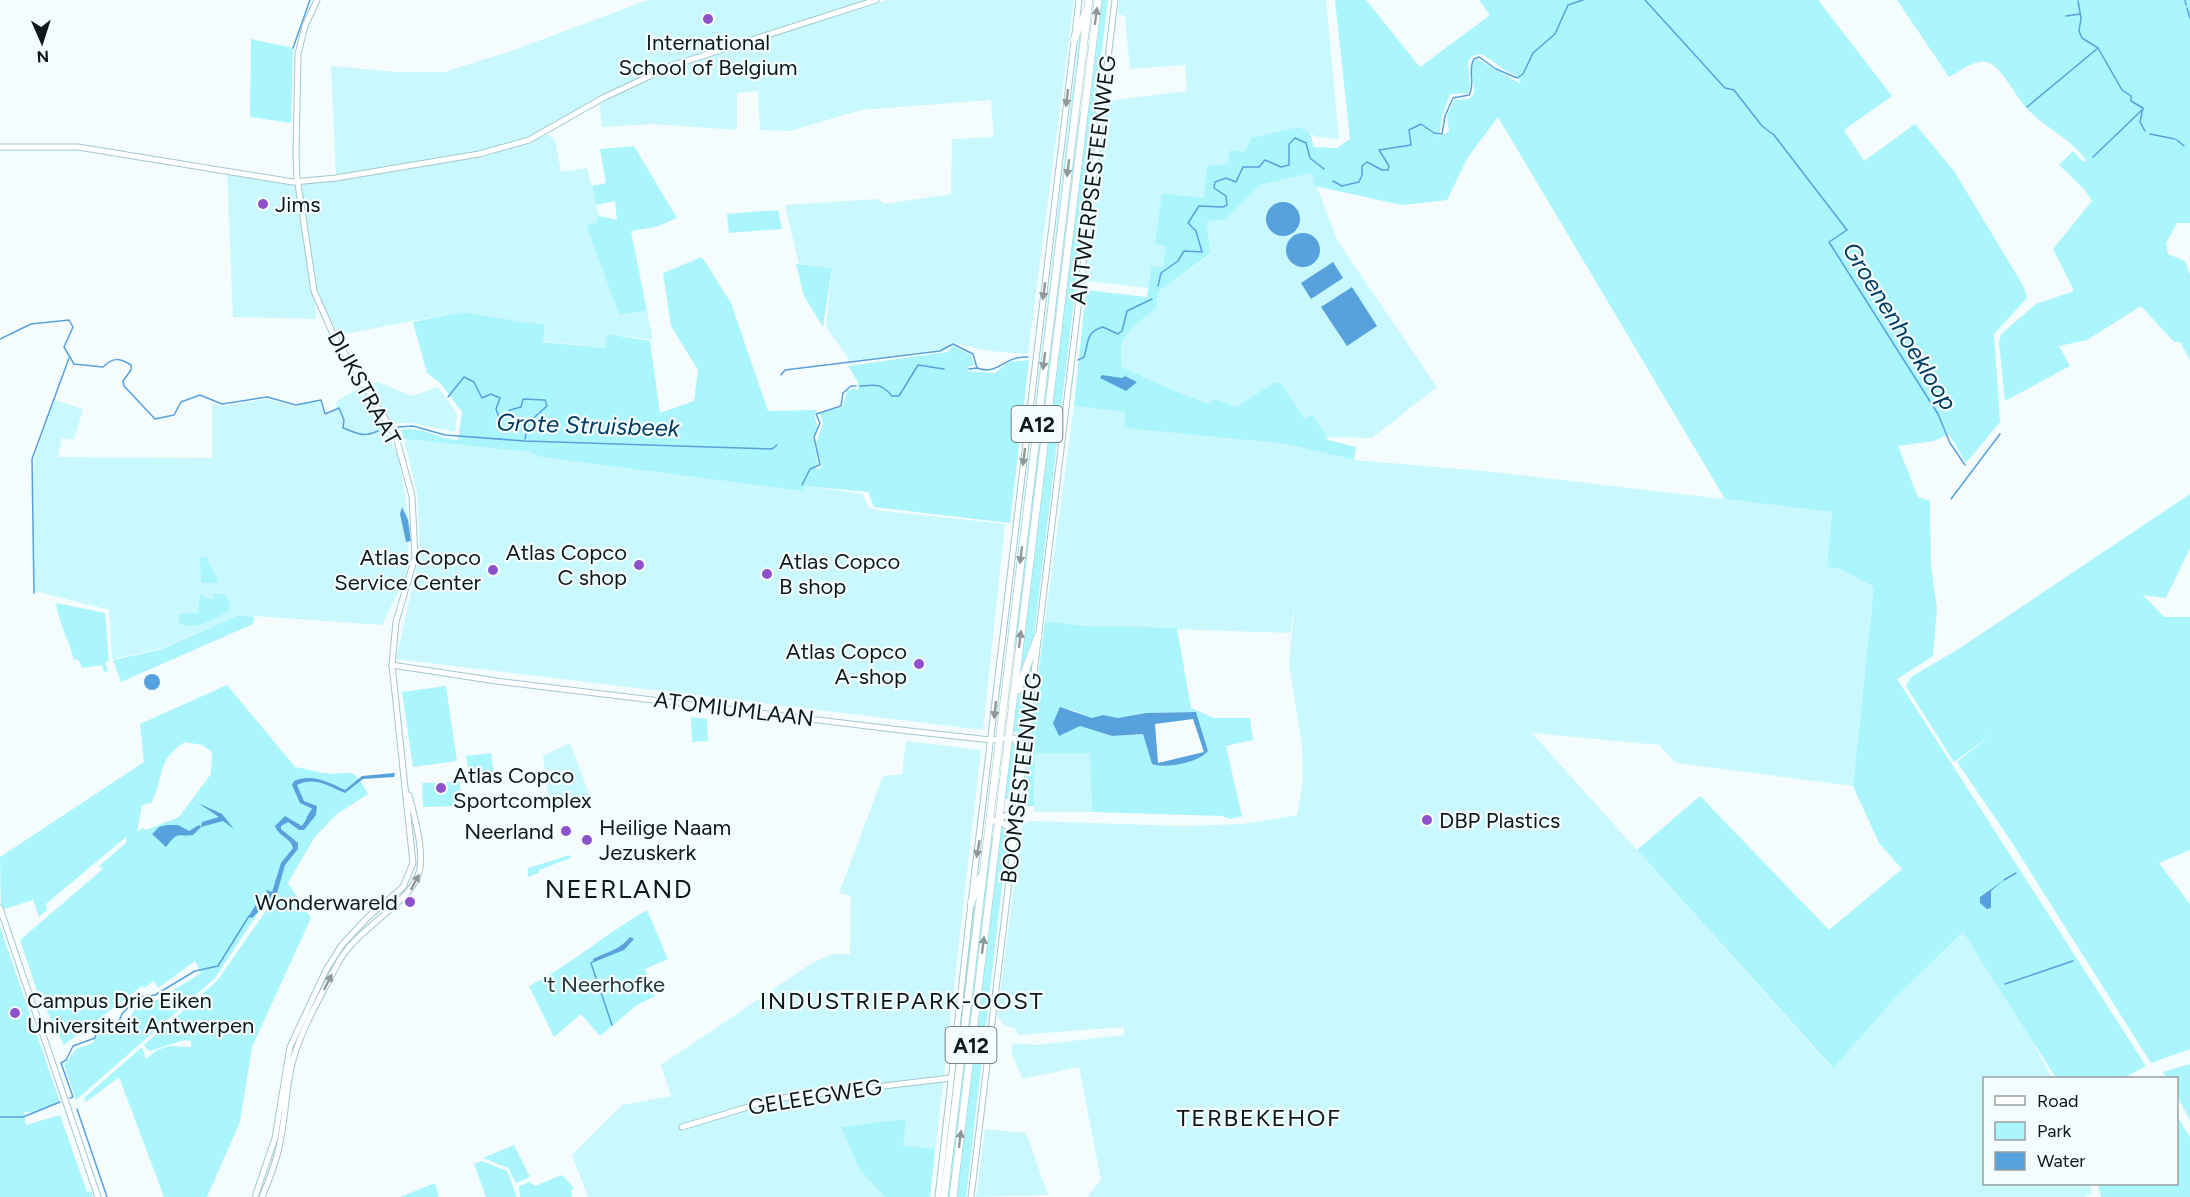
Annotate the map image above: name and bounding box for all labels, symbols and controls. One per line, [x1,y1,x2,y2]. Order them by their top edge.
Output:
one-way arrow [1091,6,1101,25]
north arrow [12,12,72,72]
marker: International School of Belgium [701,12,715,26]
place label: International School of Belgium [618,29,798,81]
text: N [36,47,49,66]
street label: ANTWERPSESTEENWEG [1064,54,1122,306]
one-way arrow [1063,88,1072,107]
one-way arrow [1063,158,1072,177]
place label: Jims [275,191,320,218]
marker: Jims [256,197,270,211]
water label: Groenenhoekloop [1837,237,1963,415]
one-way arrow [1039,282,1049,301]
street label: DIJKSTRAAT [321,326,407,450]
one-way arrow [1040,352,1049,371]
road number: A12 [1012,406,1062,442]
water label: Grote Struisbeek [496,407,681,443]
one-way arrow [1019,448,1029,467]
place label: Atlas Copco C shop [506,539,627,591]
place label: Atlas Copco Service Center [334,544,482,596]
one-way arrow [1016,546,1026,565]
place label: Atlas Copco B shop [779,548,900,600]
marker: Atlas Copco C shop [632,558,646,572]
marker: Atlas Copco Service Center [486,563,500,577]
marker: Atlas Copco B shop [760,567,774,581]
one-way arrow [1015,629,1025,648]
place label: Atlas Copco A-shop [786,638,907,690]
marker: Atlas Copco A-shop [912,657,926,671]
street label: BOOMSESTEENWEG [995,671,1047,885]
street label: ATOMIUMLAAN [653,686,815,732]
one-way arrow [990,700,1000,719]
place label: Atlas Copco Sportcomplex [453,762,592,814]
marker: Atlas Copco Sportcomplex [434,781,448,795]
place label: DBP Plastics [1439,807,1560,834]
marker: DBP Plastics [1420,813,1434,827]
place label: Heilige Naam Jezuskerk [599,814,731,866]
place label: Neerland [464,818,554,845]
marker: Neerland [559,824,573,838]
marker: Heilige Naam Jezuskerk [580,833,594,847]
one-way arrow [973,839,982,858]
one-way arrow [409,873,419,891]
district label: NEERLAND [545,873,693,905]
place label: Wonderwareld [255,889,398,916]
marker: Wonderwareld [403,895,417,909]
one-way arrow [978,936,988,955]
park label: 't Neerhofke [543,971,665,998]
one-way arrow [323,974,333,991]
district label: INDUSTRIEPARK-OOST [760,986,1044,1015]
place label: Campus Drie Eiken Universiteit Antwerpen [27,987,254,1039]
marker: Campus Drie Eiken Universiteit Antwerpen [8,1006,22,1020]
road number: A12 [946,1027,996,1063]
street label: GELEEGWEG [746,1073,884,1121]
legend [1983,1077,2178,1185]
text: Road [2037,1090,2078,1112]
district label: TERBEKEHOF [1177,1103,1341,1132]
text: Park [2037,1120,2072,1142]
one-way arrow [956,1129,965,1148]
text: Water [2037,1150,2085,1172]

